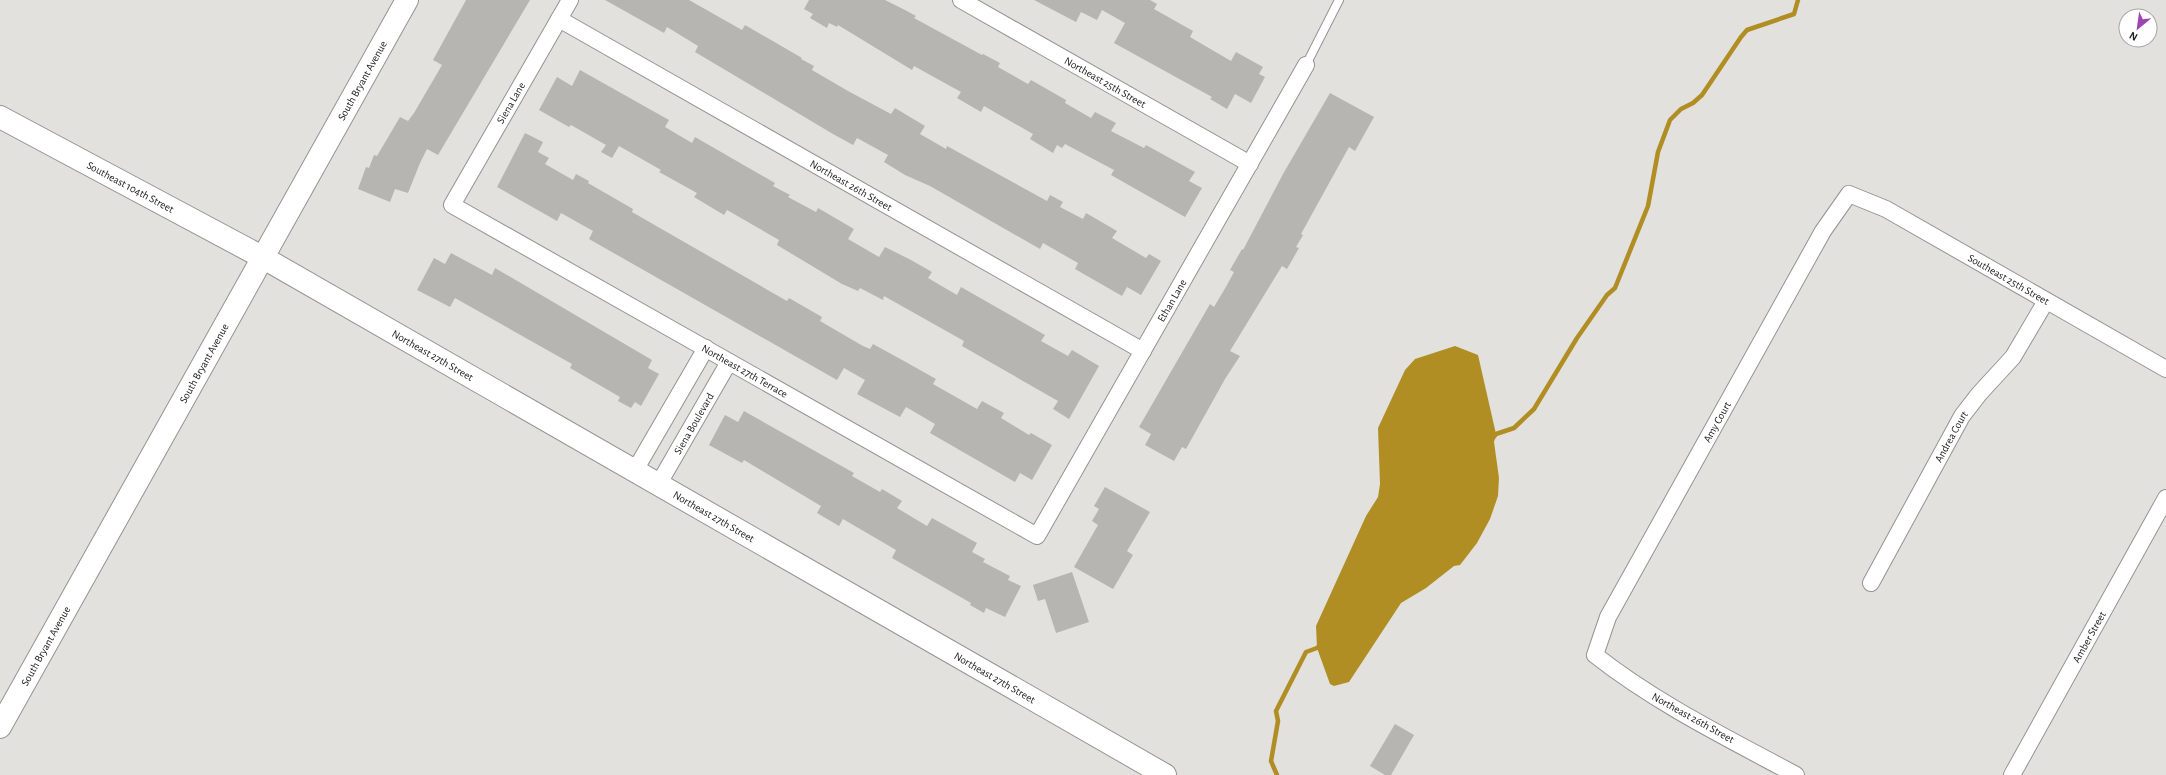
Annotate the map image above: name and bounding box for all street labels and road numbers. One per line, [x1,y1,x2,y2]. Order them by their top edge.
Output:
street label: South Bryant Avenue [335,39,389,122]
street label: Northeast 25th Street [1063,55,1148,110]
street label: Siena Lane [495,80,527,126]
street label: Northeast 26th Street [808,157,894,213]
street label: Southeast 104th Street [85,159,176,215]
street label: Southeast 25th Street [1966,252,2052,307]
street label: Ethan Lane [1155,277,1188,324]
street label: South Bryant Avenue [177,322,230,405]
street label: Northeast 27th Street [390,327,476,383]
street label: Northeast 27th Terrace [700,342,790,399]
street label: Siena Boulevard [672,391,716,456]
street label: Amy Court [1701,399,1733,444]
street label: Andrea Court [1933,408,1970,464]
street label: Northeast 27th Street [671,489,757,544]
street label: South Bryant Avenue [19,604,72,687]
street label: Amber Street [2070,609,2108,665]
street label: Northeast 27th Street [952,650,1038,705]
street label: Northeast 26th Street [1650,691,1736,745]

